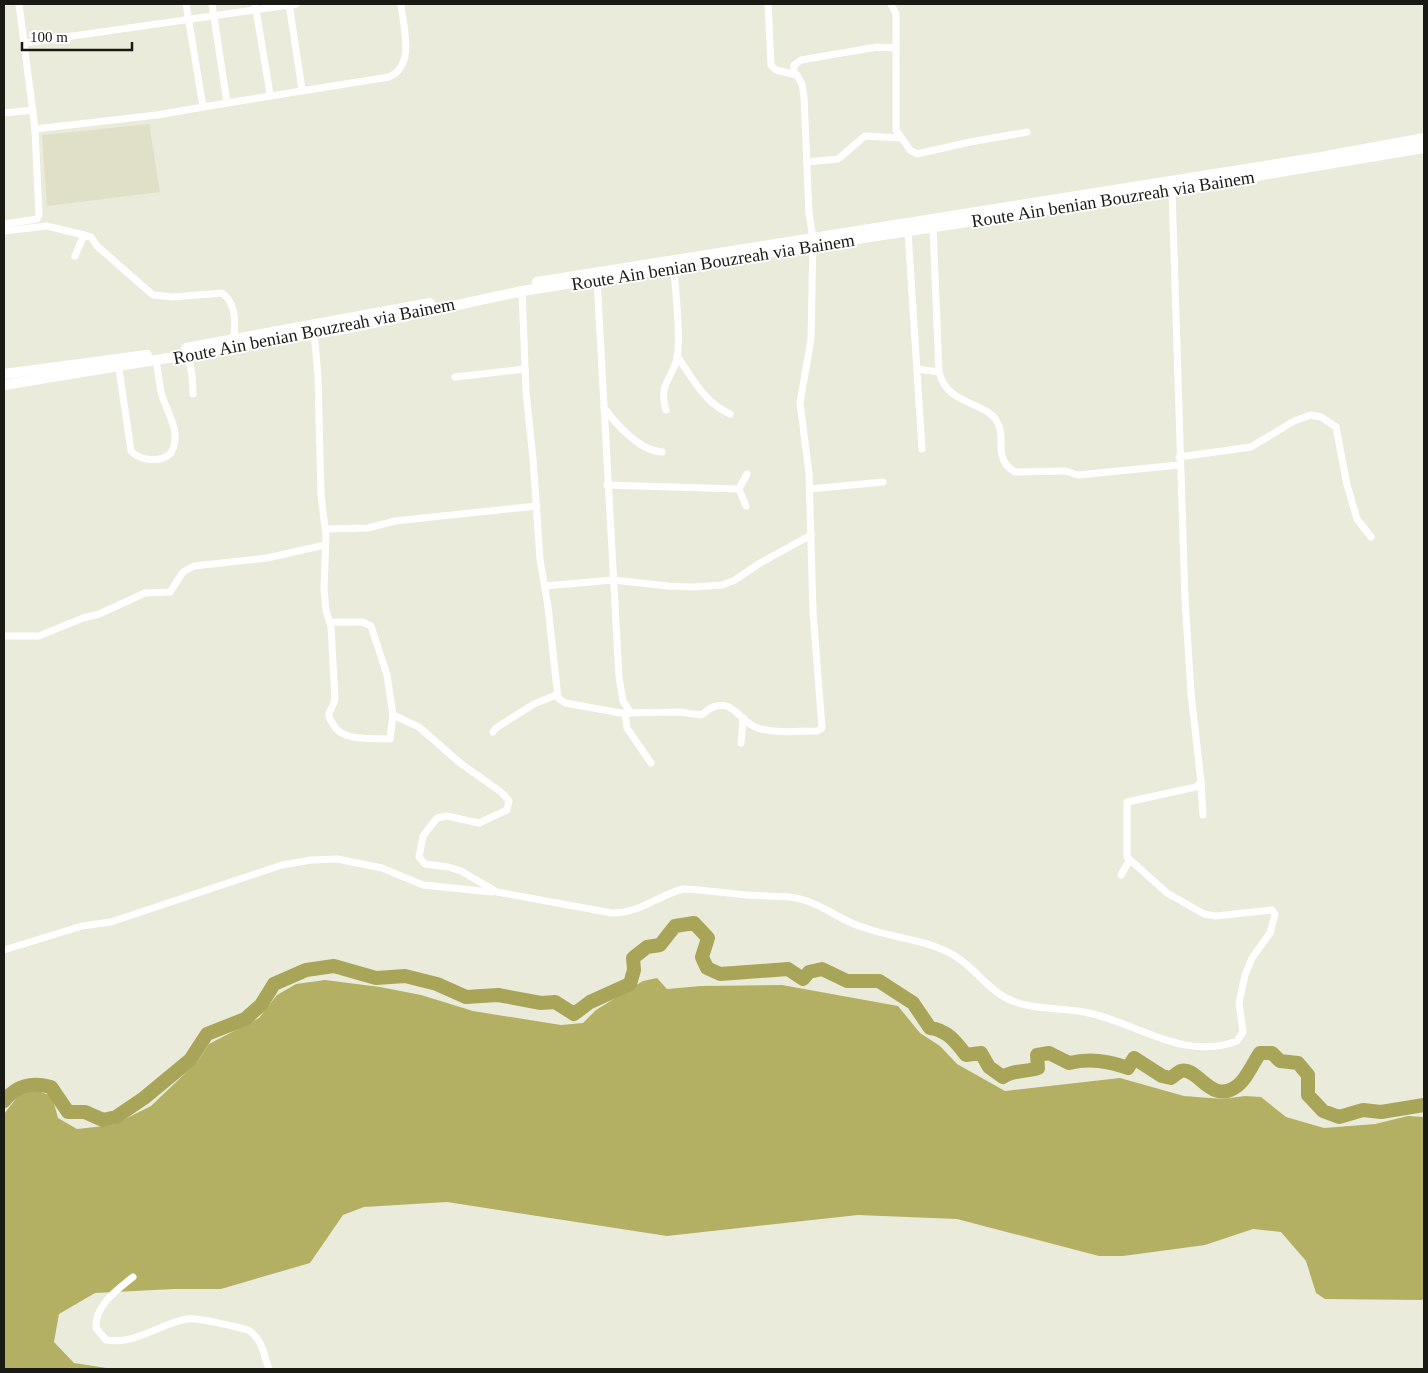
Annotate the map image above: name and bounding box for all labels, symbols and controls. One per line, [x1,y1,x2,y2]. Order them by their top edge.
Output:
scale bar [22,20,132,52]
text: 100 m [30,29,68,45]
street label: Route Ain benian Bouzreah via Bainem [970,167,1256,231]
street label: Route Ain benian Bouzreah via Bainem [570,230,856,294]
street label: Route Ain benian Bouzreah via Bainem [172,294,456,368]

